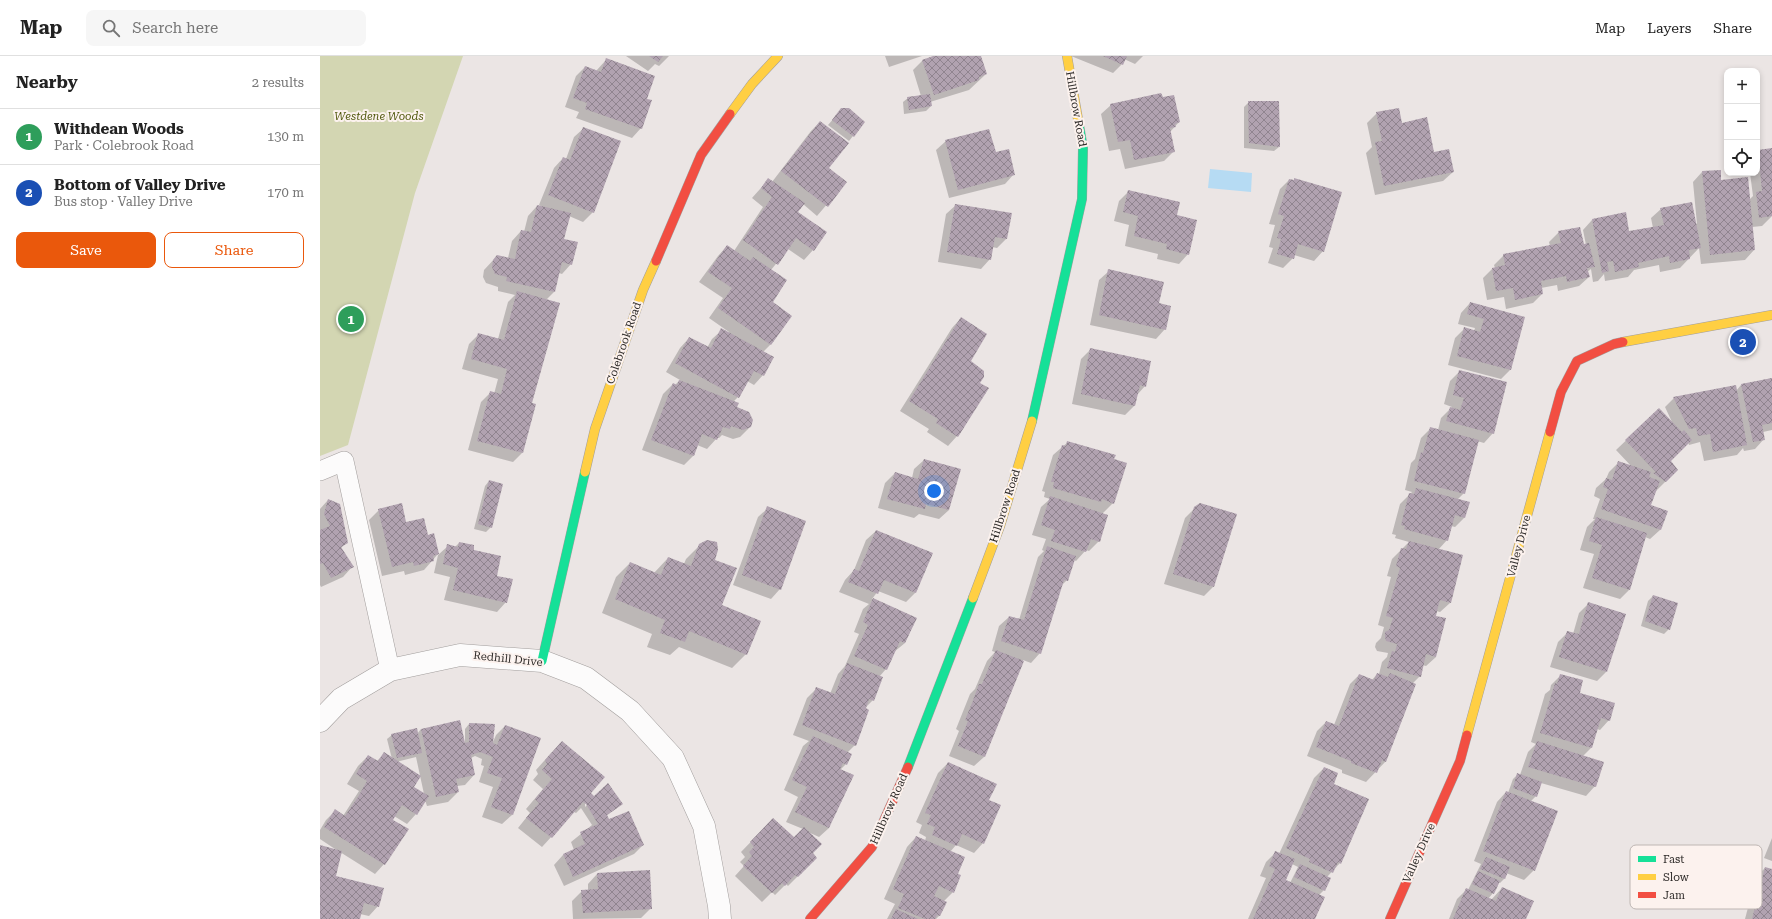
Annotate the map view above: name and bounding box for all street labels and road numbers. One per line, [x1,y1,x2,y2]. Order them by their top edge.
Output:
street label: Hillbrow Road [1063,70,1089,148]
street label: Colebrook Road [604,300,644,386]
street label: Hillbrow Road [987,468,1023,544]
street label: Valley Drive [1504,514,1534,578]
street label: Redhill Drive [473,649,543,669]
street label: Hillbrow Road [868,771,910,847]
street label: Valley Drive [1400,821,1438,885]

